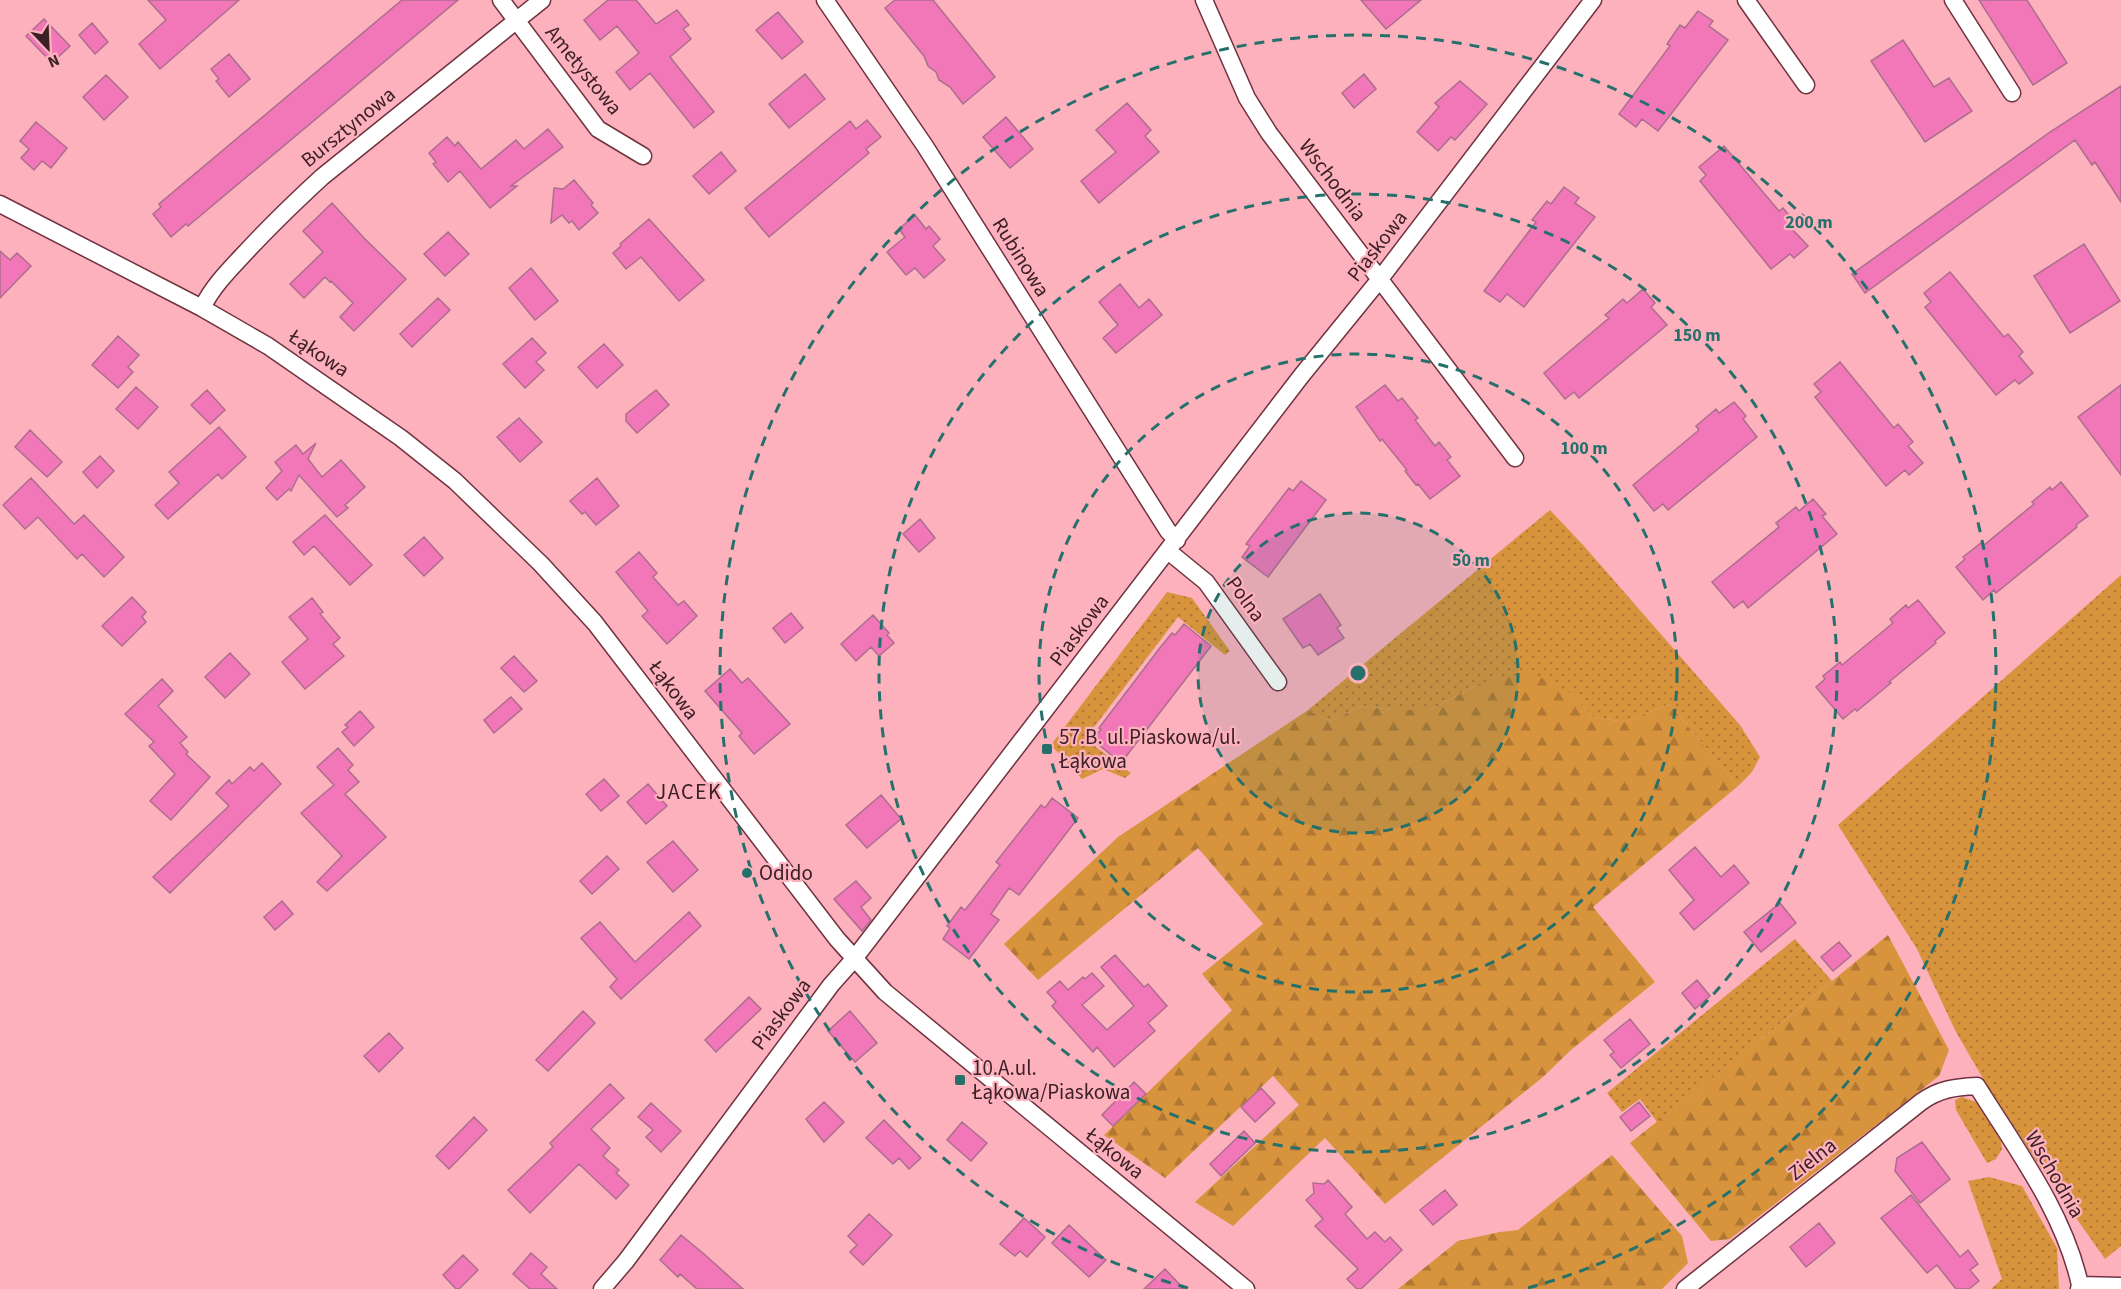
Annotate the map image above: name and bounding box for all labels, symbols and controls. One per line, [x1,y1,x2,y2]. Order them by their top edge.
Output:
north arrow [18,18,78,78]
street label: Ametystowa [538,19,630,121]
text: N [44,49,63,73]
street label: Bursztynowa [294,80,402,174]
street label: Wschodnia [1292,132,1374,228]
street label: Piaskowa [1340,204,1414,288]
text: 200 m [1785,210,1833,235]
street label: Rubinowa [985,212,1057,302]
street label: Łąkowa [282,321,356,384]
text: 150 m [1673,323,1721,348]
text: 100 m [1560,436,1608,461]
text: 50 m [1452,548,1490,573]
street label: Polna [1219,570,1273,628]
street label: Piaskowa [1042,588,1116,672]
street label: Łąkowa [641,653,706,726]
centre of rings [1348,663,1368,683]
place label: 57.B. ul.Piaskowa/ul. Łąkowa [1058,722,1241,776]
marker: 57.B. ul.Piaskowa/ul. Łąkowa [1040,742,1054,756]
district label: JACEK [656,776,722,808]
place label: Odido [759,858,813,888]
marker: Odido [740,866,754,880]
street label: Piaskowa [744,972,818,1056]
place label: 10.A.ul. Łąkowa/Piaskowa [971,1053,1130,1107]
marker: 10.A.ul. Łąkowa/Piaskowa [953,1073,967,1087]
street label: Łąkowa [1078,1119,1151,1186]
street label: Wschodnia [2018,1125,2092,1223]
street label: Zielna [1781,1130,1843,1188]

